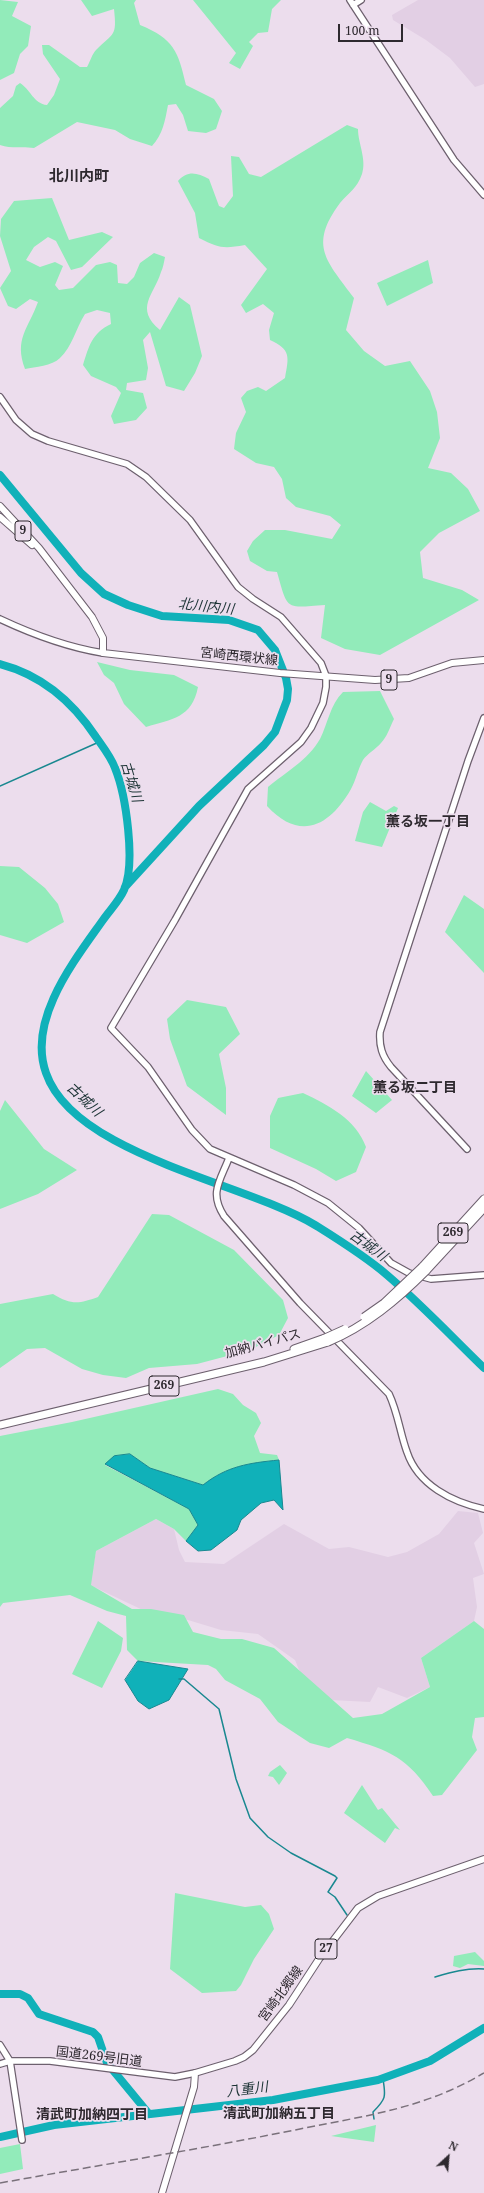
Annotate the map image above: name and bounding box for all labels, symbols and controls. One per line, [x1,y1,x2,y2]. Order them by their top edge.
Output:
scale bar [340,16,405,42]
text: 100 m [345,22,380,39]
district label: 北川内町 [49,168,109,186]
road number: 9 [15,521,31,541]
water label: 北川内川 [177,596,235,618]
street label: 宮崎西環状線 [199,645,279,669]
road number: 9 [381,670,397,690]
water label: 古城川 [117,759,145,805]
district label: 薫る坂一丁目 [386,814,470,830]
water label: 古城川 [63,1080,105,1120]
district label: 薫る坂二丁目 [373,1080,457,1096]
road number: 269 [438,1223,468,1243]
water label: 古城川 [346,1227,390,1265]
street label: 加納バイパス [223,1326,303,1362]
road number: 269 [149,1376,179,1396]
road number: 27 [315,1939,337,1959]
street label: 宮崎北郷線 [256,1963,306,2025]
street label: 国道269号旧道 [55,2044,143,2070]
water label: 八重川 [225,2079,269,2101]
district label: 清武町加納五丁目 [223,2106,335,2122]
district label: 清武町加納四丁目 [36,2107,148,2123]
north arrow [428,2137,468,2177]
text: N [446,2137,461,2154]

